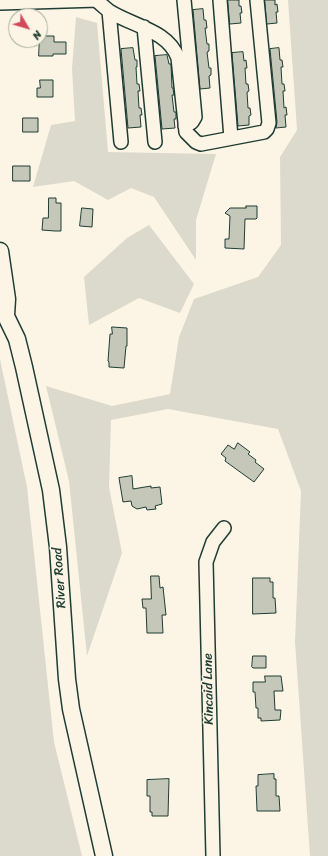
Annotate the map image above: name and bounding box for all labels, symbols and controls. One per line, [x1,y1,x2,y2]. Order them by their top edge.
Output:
north arrow [8,8,48,48]
text: N [27,26,47,44]
street label: River Road [50,547,70,609]
street label: Kincaid Lane [201,653,217,725]

